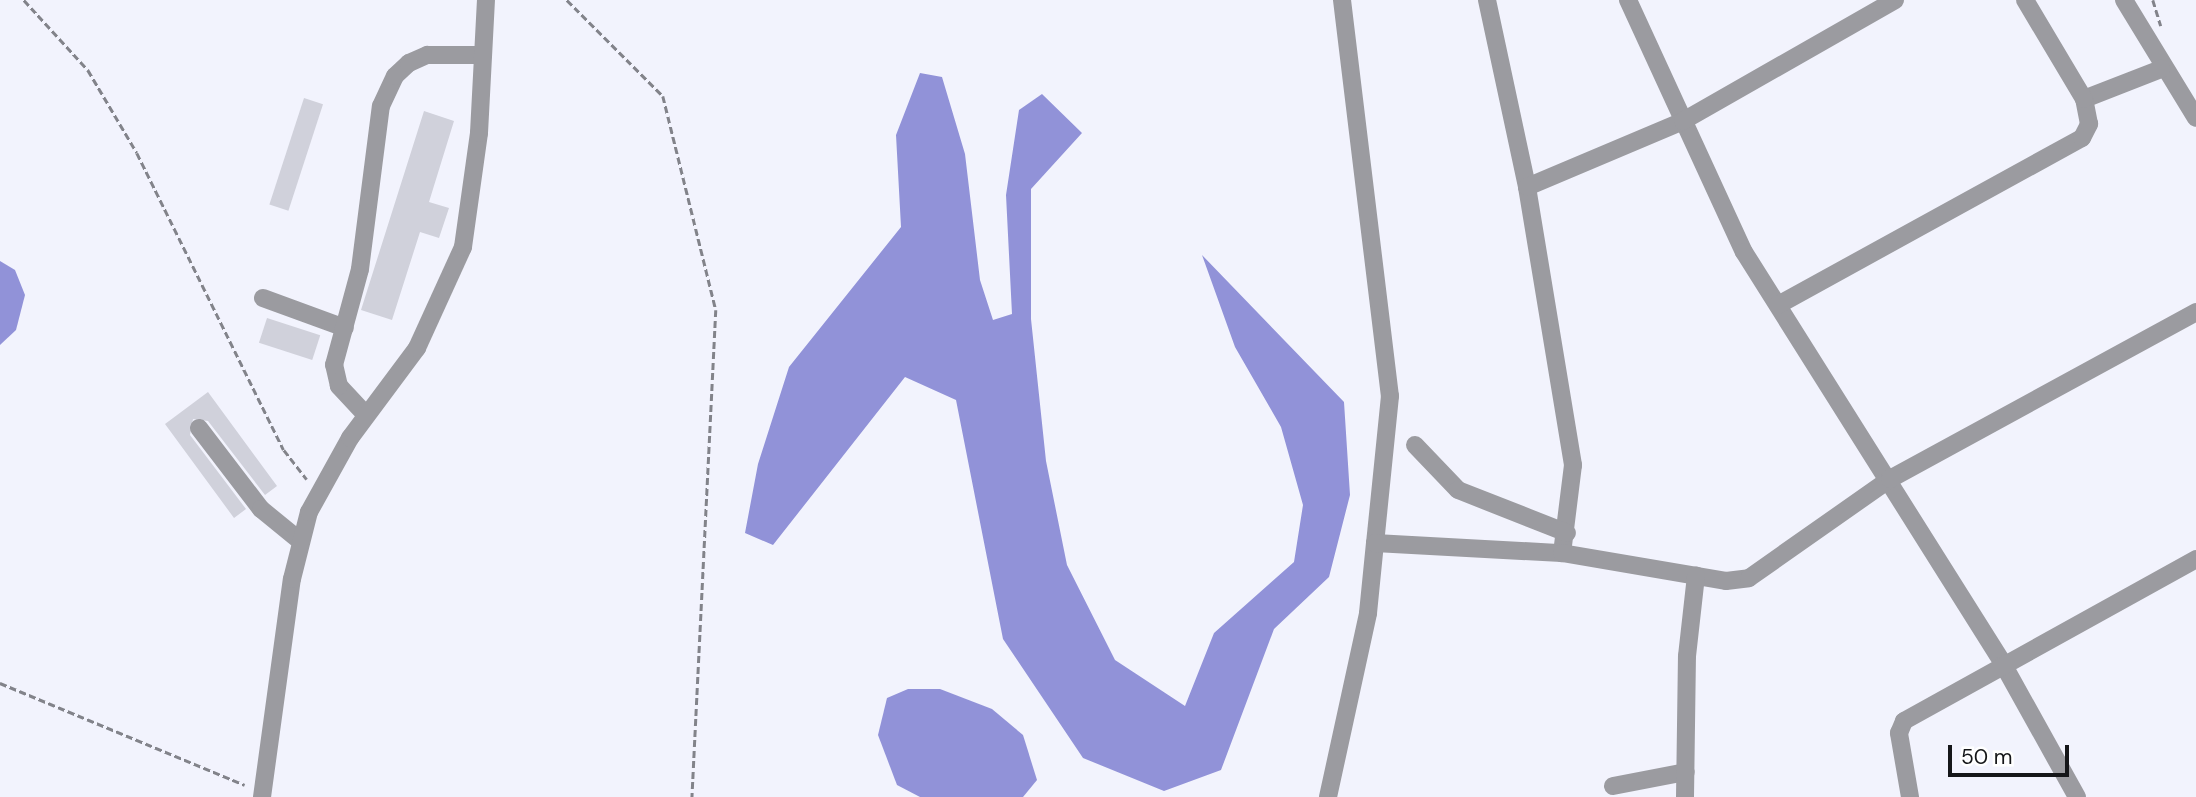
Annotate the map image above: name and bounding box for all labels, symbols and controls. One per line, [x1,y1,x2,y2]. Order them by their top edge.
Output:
scale bar [1951,730,2072,774]
text: 50 m [1961,743,2012,771]

